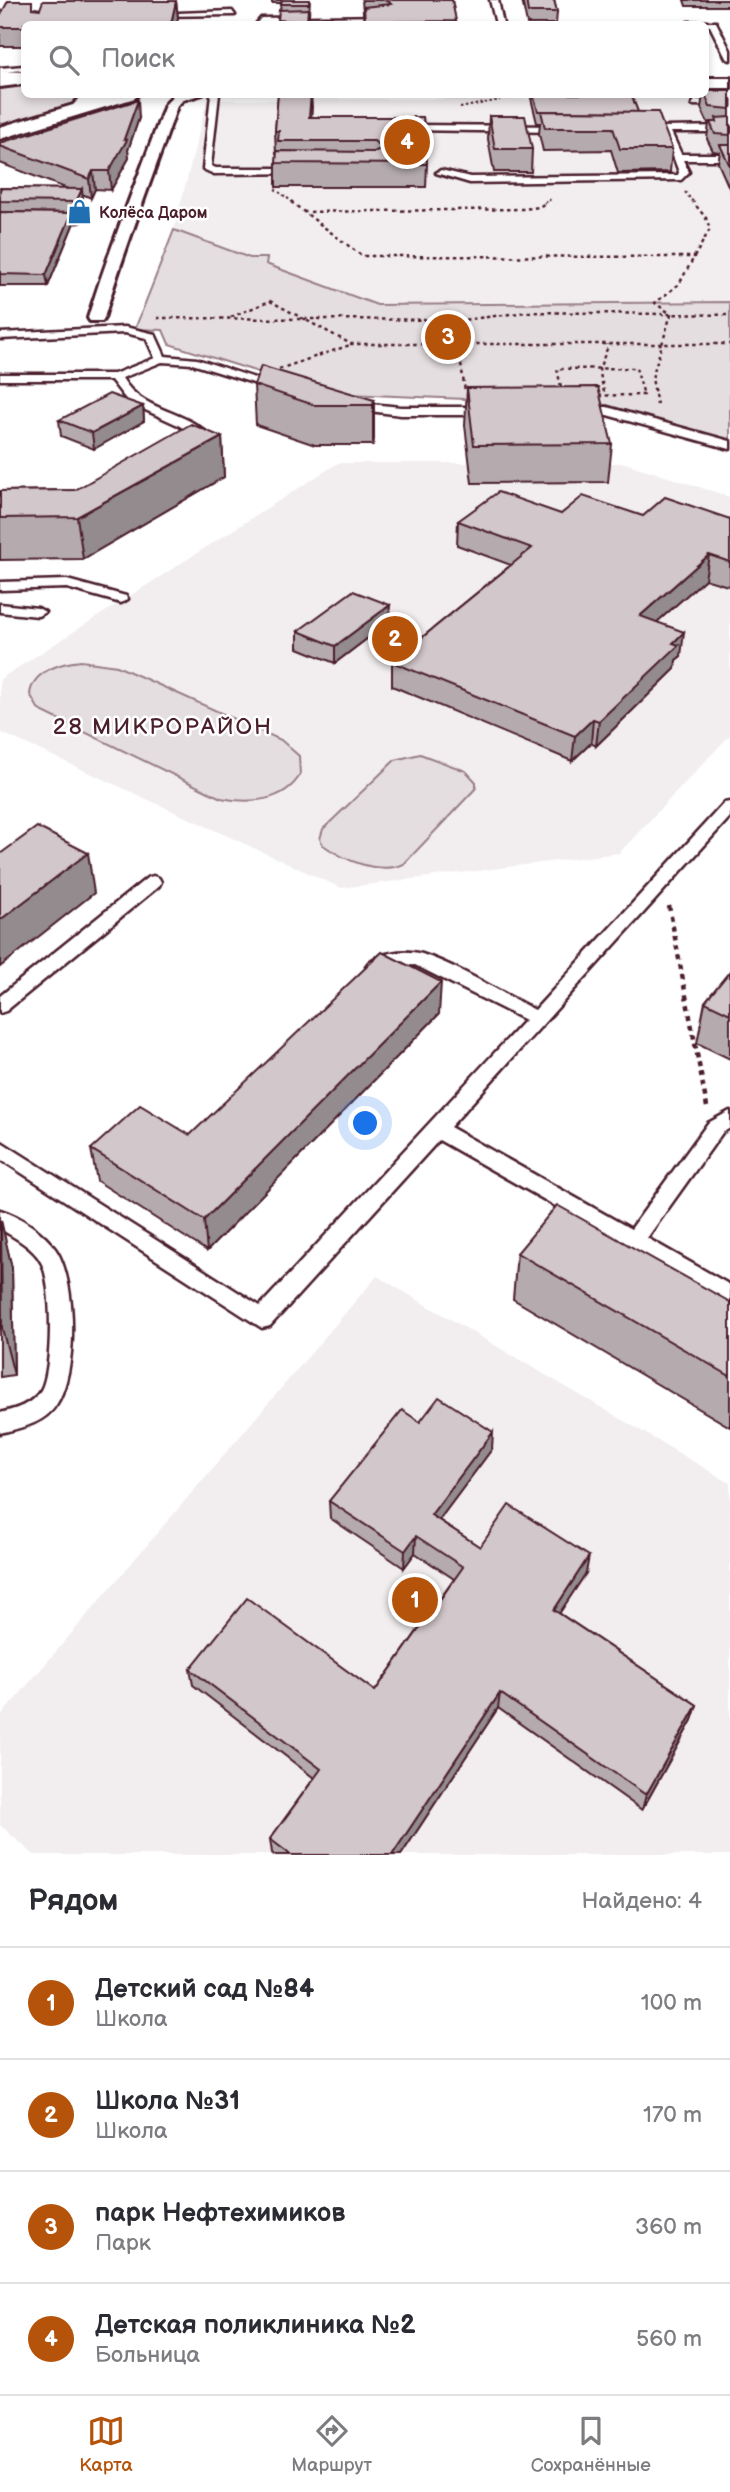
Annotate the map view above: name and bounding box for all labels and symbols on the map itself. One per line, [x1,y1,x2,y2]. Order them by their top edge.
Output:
pin: 4 [384,116,430,168]
shop icon: Колёса Даром [65,198,93,226]
place label: Колёса Даром [99,204,207,223]
pin: 3 [425,311,471,363]
pin: 2 [372,613,418,665]
district label: 28 МИКРОРАЙОН [53,713,273,741]
your location [348,1106,382,1140]
pin: 1 [392,1574,438,1626]

